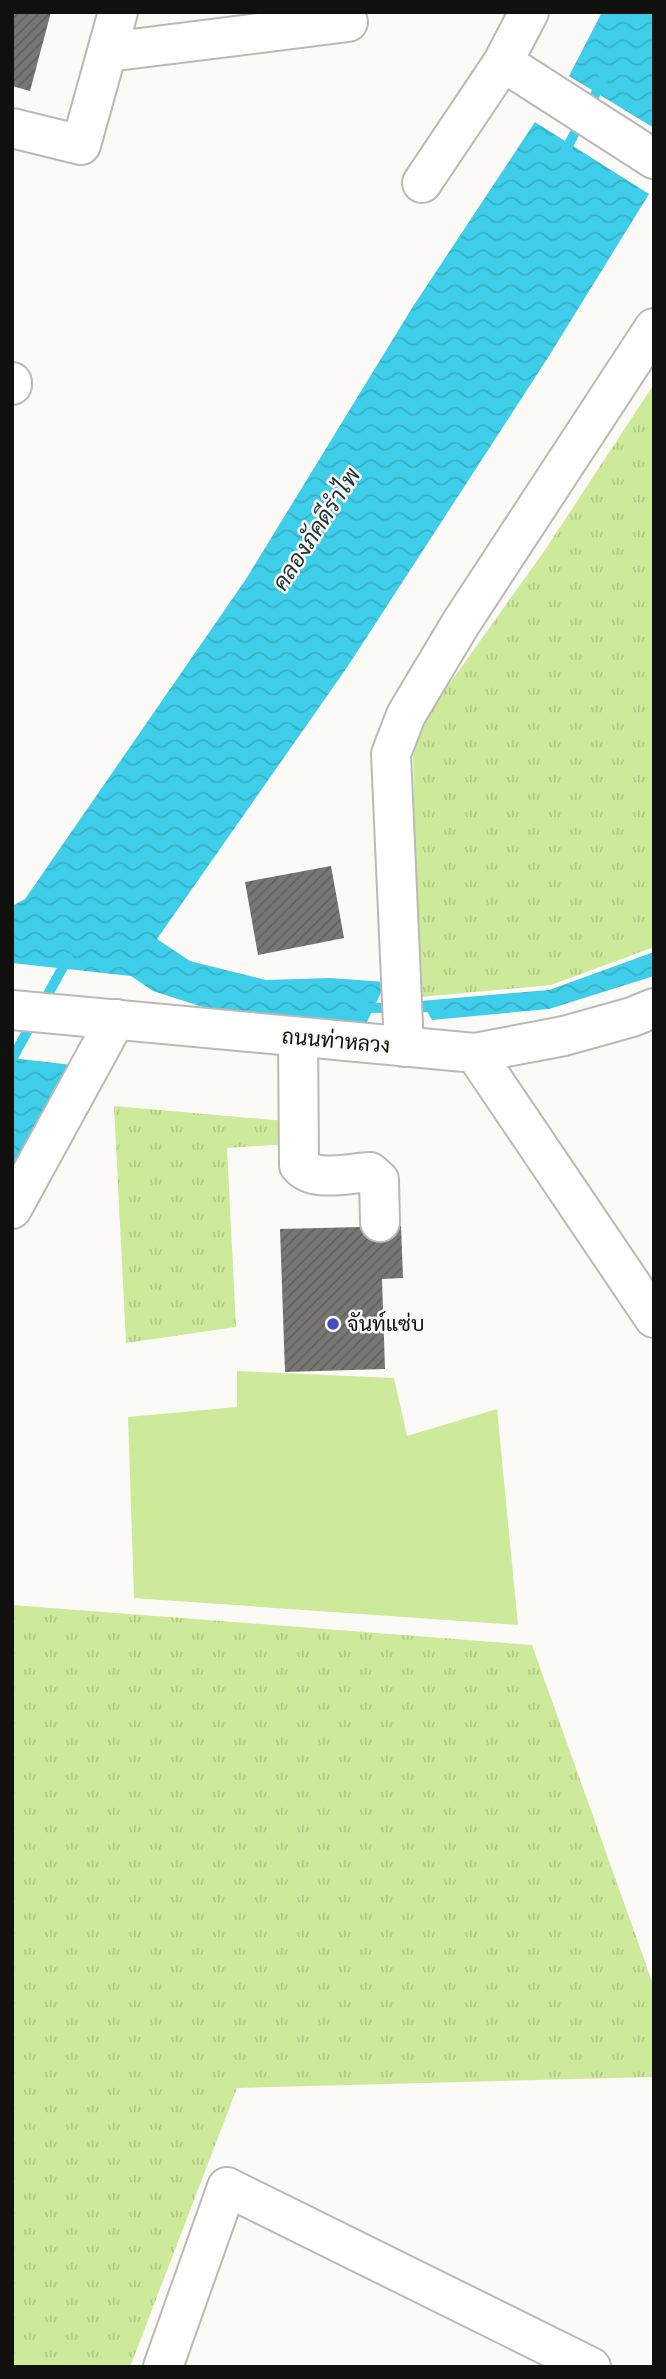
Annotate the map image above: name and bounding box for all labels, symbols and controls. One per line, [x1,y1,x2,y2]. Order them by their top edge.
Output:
water label: คลองภัคดีรำไพ [264,461,365,595]
street label: ถนนท่าหลวง [281,1024,391,1057]
place label: จันท์แซ่บ [347,1310,425,1335]
marker: จันท์แซ่บ [325,1316,341,1332]

